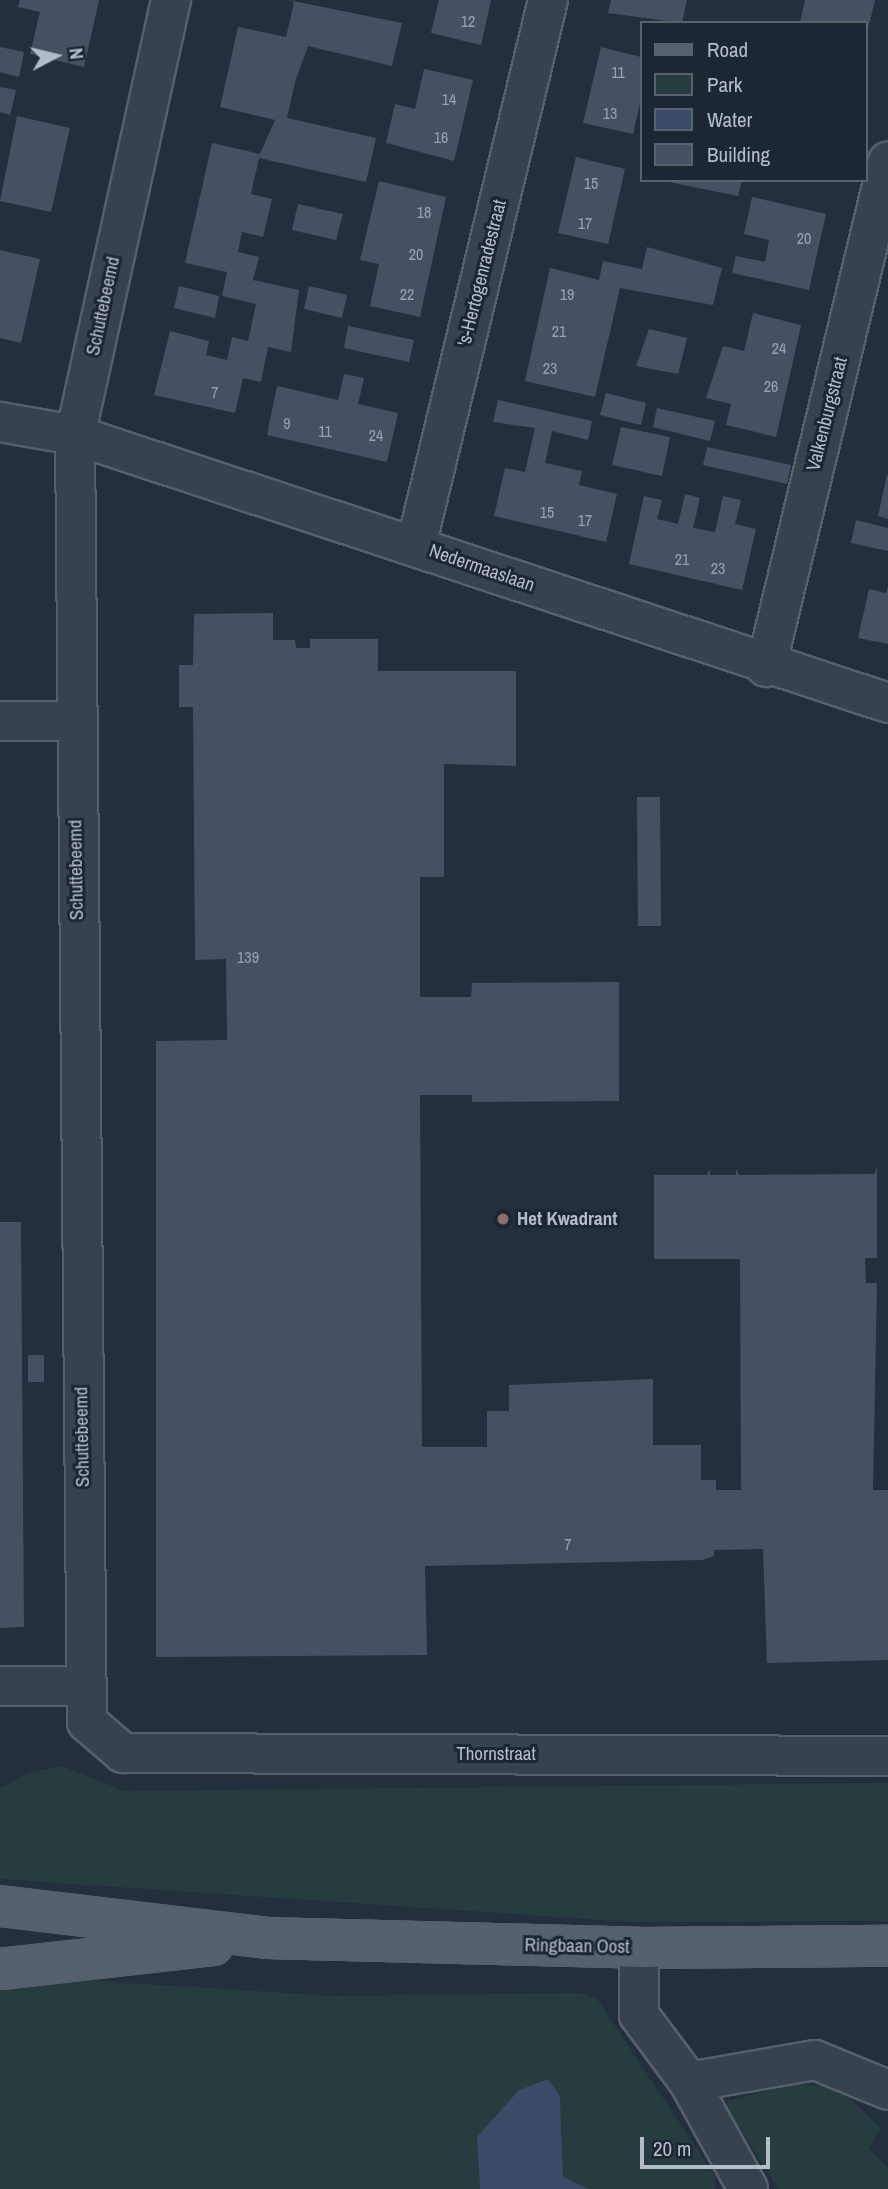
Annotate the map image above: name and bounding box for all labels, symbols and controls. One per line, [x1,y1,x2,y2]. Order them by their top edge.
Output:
house number: 12 [461,11,475,31]
north arrow [21,21,91,91]
legend [640,21,867,182]
text: Road [707,35,748,64]
text: N [63,46,90,61]
house number: 11 [611,62,625,82]
text: Park [707,70,742,99]
house number: 14 [442,89,456,109]
house number: 13 [603,103,617,123]
text: Water [707,105,752,134]
house number: 16 [434,127,448,147]
text: Building [707,140,770,169]
house number: 15 [584,173,598,193]
street label: 's-Hertogenradestraat [453,197,511,349]
house number: 18 [417,202,431,222]
house number: 17 [578,213,592,233]
house number: 20 [797,228,811,248]
house number: 20 [409,244,423,264]
street label: Schuttebeemd [81,254,125,358]
house number: 22 [400,284,414,304]
house number: 19 [560,284,574,304]
house number: 21 [552,321,566,341]
house number: 24 [772,338,786,358]
street label: Valkenburgstraat [802,355,852,473]
house number: 23 [543,358,557,378]
house number: 26 [764,376,778,396]
house number: 7 [211,382,219,402]
house number: 9 [283,413,291,433]
house number: 11 [318,421,332,441]
house number: 24 [369,425,383,445]
house number: 15 [540,502,554,522]
house number: 17 [578,510,592,530]
street label: Nedermaaslaan [426,539,538,597]
house number: 21 [675,549,689,569]
house number: 23 [711,558,725,578]
street label: Schuttebeemd [64,820,88,920]
house number: 139 [237,947,259,967]
place label: Het Kwadrant [517,1208,617,1230]
marker: Het Kwadrant [495,1211,511,1227]
street label: Schuttebeemd [70,1387,94,1487]
house number: 7 [564,1534,572,1554]
street label: Thornstraat [456,1743,536,1765]
street label: Ringbaan Oost [524,1934,630,1958]
scale bar [643,2122,772,2166]
text: 20 m [653,2134,691,2163]

